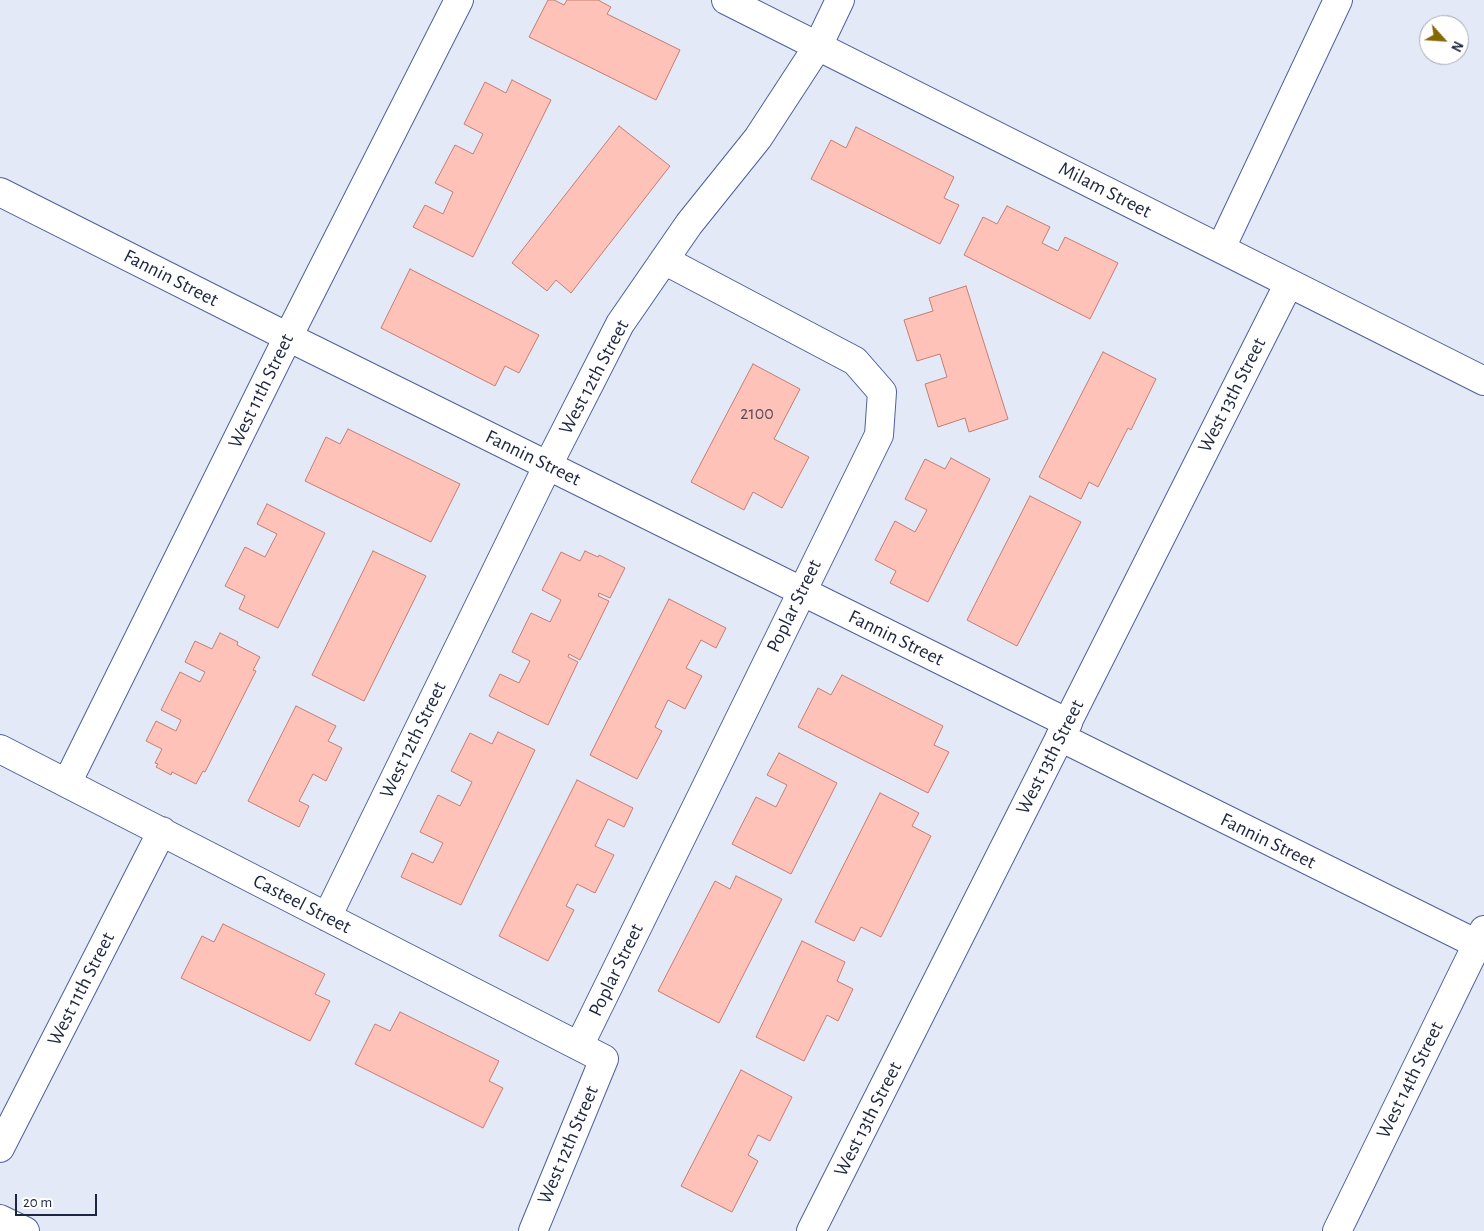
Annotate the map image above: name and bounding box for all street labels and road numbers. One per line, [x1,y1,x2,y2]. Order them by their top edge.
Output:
street label: Milam Street [1055,156,1155,224]
street label: Fannin Street [120,244,222,312]
street label: West 12th Street [554,316,634,438]
street label: West 11th Street [223,330,299,452]
street label: West 13th Street [1193,334,1271,456]
street label: Fannin Street [481,425,585,491]
street label: Poplar Street [761,556,827,656]
street label: Fannin Street [844,605,948,671]
street label: West 12th Street [375,678,451,802]
street label: West 13th Street [1011,696,1089,818]
street label: Fannin Street [1216,808,1320,874]
street label: Casteel Street [249,869,355,939]
street label: Poplar Street [583,920,649,1020]
street label: West 11th Street [42,928,120,1050]
street label: West 14th Street [1371,1018,1449,1142]
street label: West 13th Street [829,1058,907,1180]
street label: West 12th Street [532,1082,604,1208]

